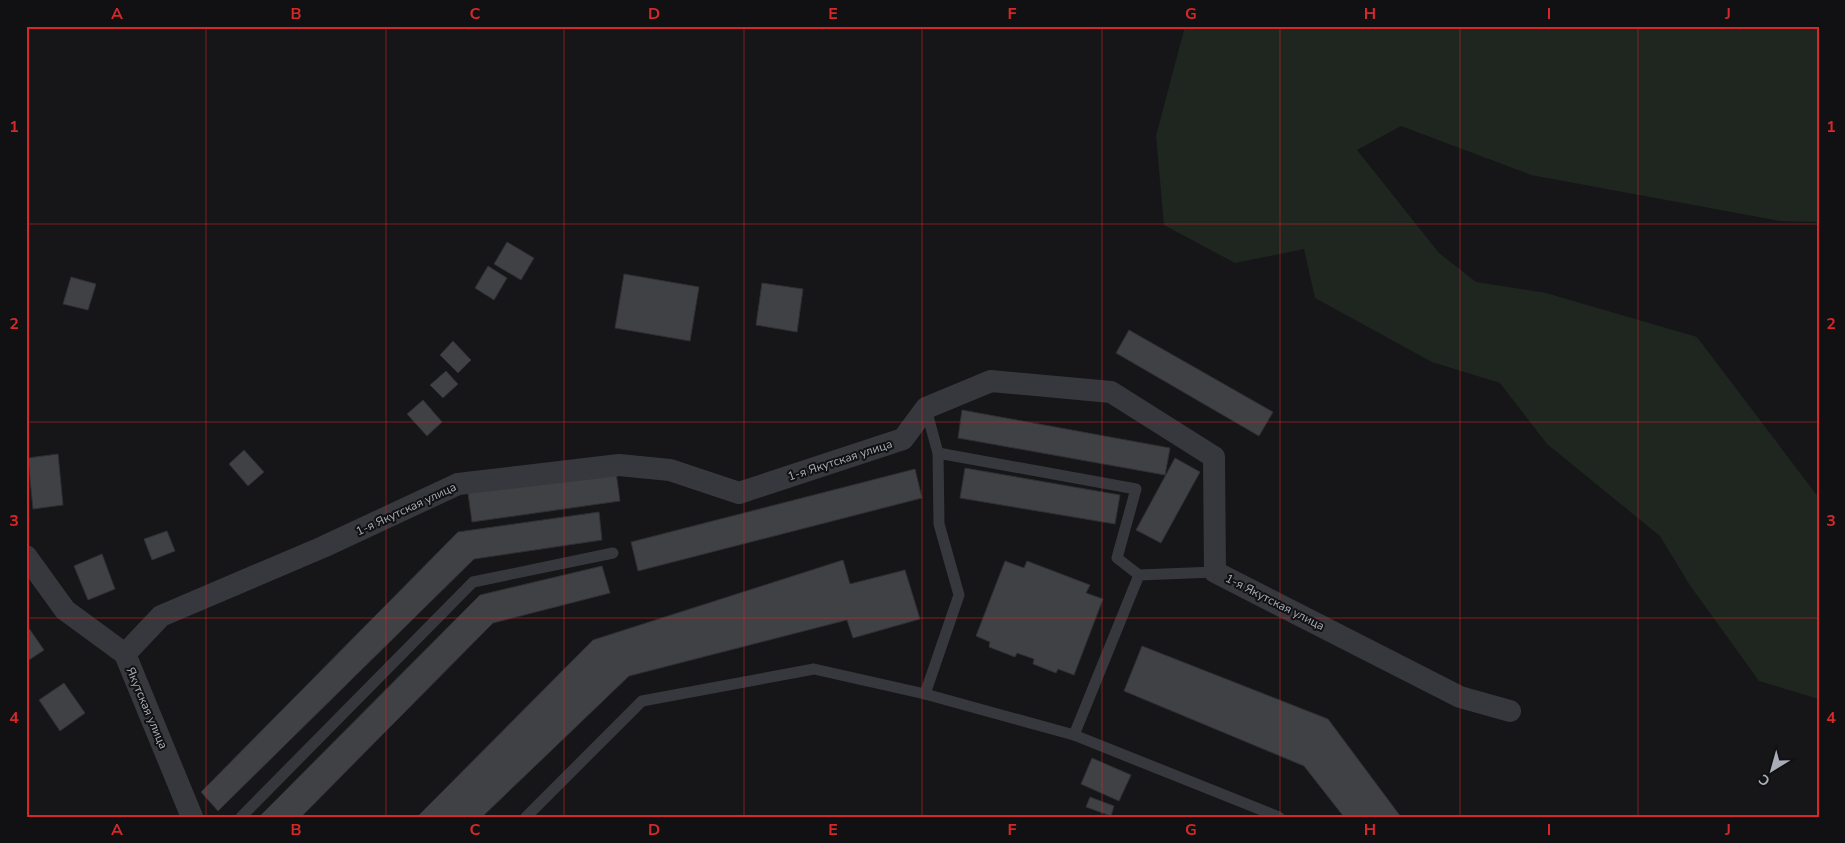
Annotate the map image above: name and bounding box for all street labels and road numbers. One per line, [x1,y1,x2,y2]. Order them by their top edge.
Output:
street label: 1-я Якутская улица [786,436,894,484]
street label: 1-я Якутская улица [353,479,459,539]
street label: 1-я Якутская улица [1223,570,1327,634]
street label: Якутская улица [123,665,171,751]

